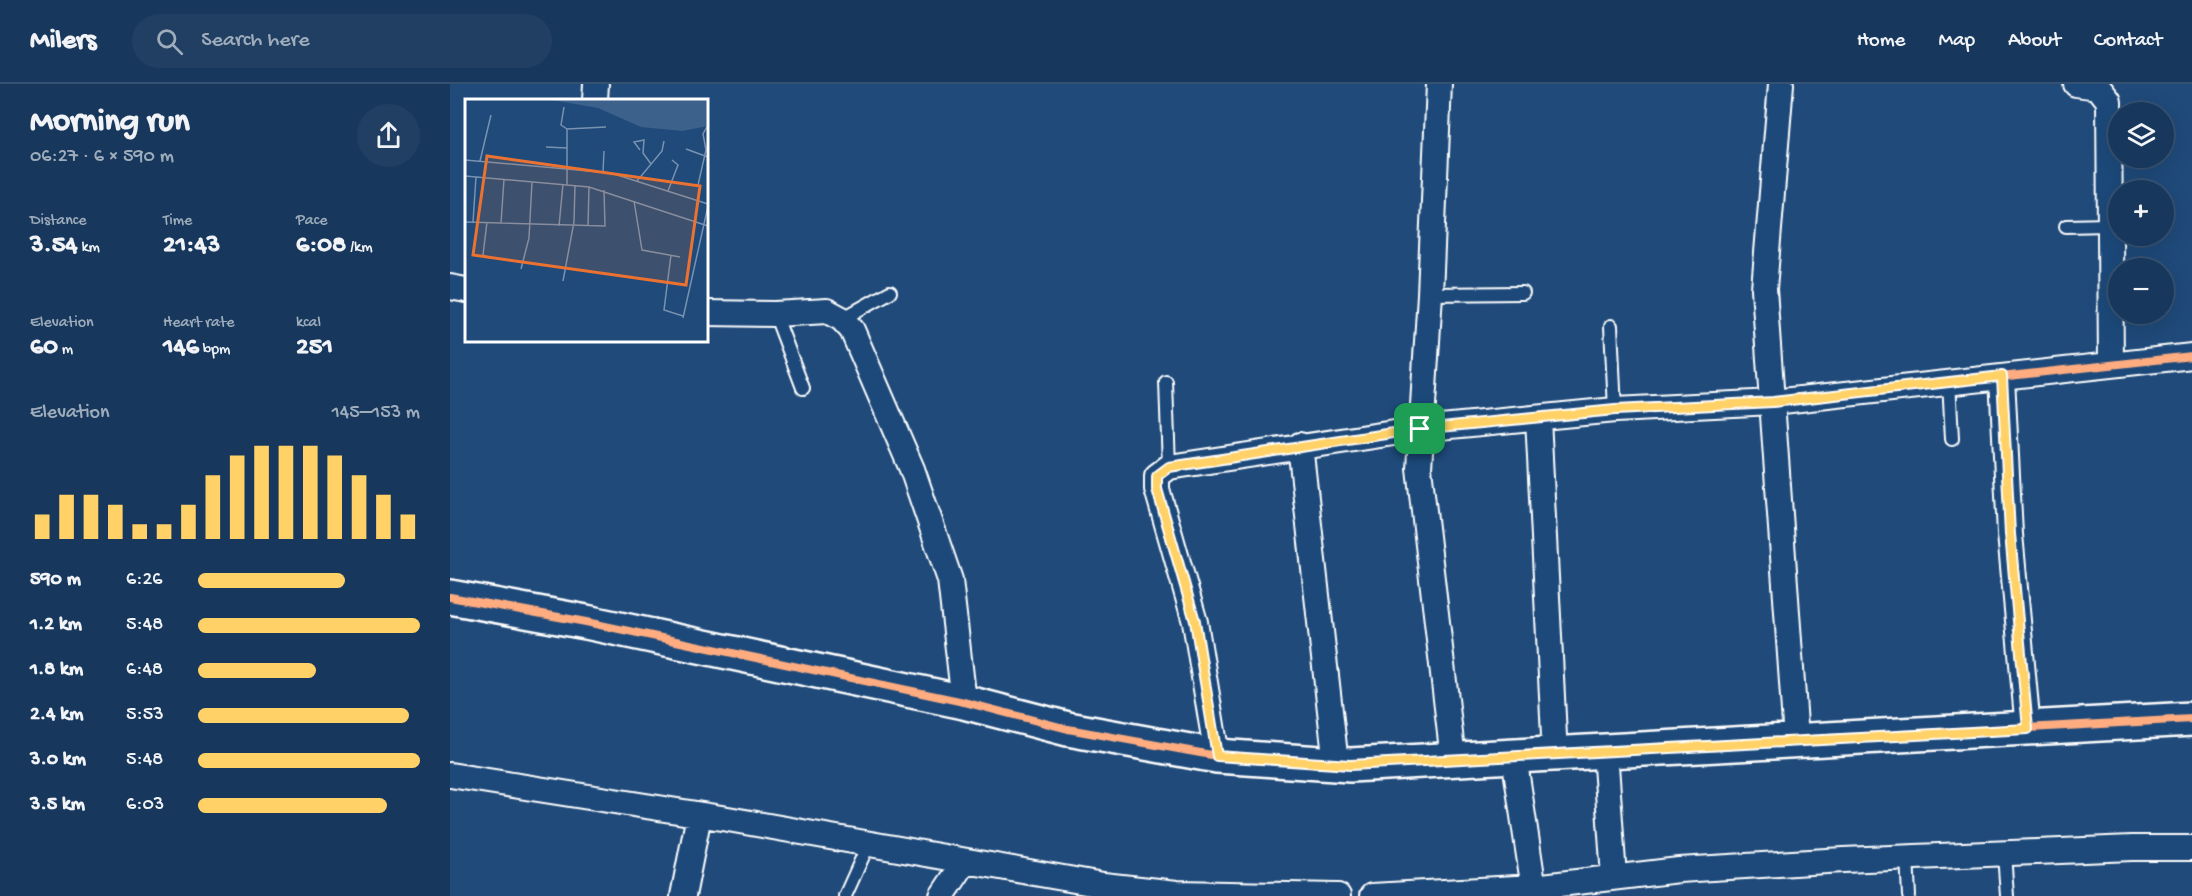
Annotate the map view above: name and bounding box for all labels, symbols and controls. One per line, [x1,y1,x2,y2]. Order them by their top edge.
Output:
search box [132,14,552,68]
text: Milers [30,25,96,58]
icon: search [153,25,186,58]
text: Search here [201,28,310,54]
text: Home [1857,29,1905,54]
text: Map [1938,29,1975,54]
text: About [2008,29,2061,54]
text: Contact [2094,29,2162,54]
inset map [465,99,708,342]
map controls [2108,102,2174,324]
button: layers [2108,102,2174,168]
text: Morning run [30,104,190,142]
button: share [357,104,420,167]
text: 06:27 · 6 × 590 m [30,146,174,169]
button: + [2108,180,2174,246]
text: Distance [30,212,87,231]
text: Time [163,212,192,231]
text: Pace [296,212,327,231]
text: 3.54 [30,231,78,262]
text: 21:43 [163,231,220,262]
text: 6:08 [296,231,346,262]
text: km [78,239,100,258]
text: /km [346,239,372,258]
button: − [2108,258,2174,324]
text: Elevation [30,314,94,333]
text: Heart rate [163,314,235,333]
text: kcal [296,314,321,333]
text: 60 [30,333,58,364]
text: 146 [163,333,199,364]
text: 251 [296,333,333,364]
text: m [58,341,73,360]
text: bpm [199,341,230,360]
text: Elevation [30,402,110,425]
text: 145–153 m [332,402,420,425]
pin [1394,403,1445,454]
icon: arrive [1403,412,1436,445]
text: 590 m [30,569,81,592]
text: 6:26 [126,569,162,592]
text: 1.2 km [30,614,82,637]
text: 5:48 [126,614,163,637]
text: 1.8 km [30,659,83,682]
text: 6:48 [126,659,163,682]
text: 2.4 km [30,704,83,727]
text: 5:53 [126,704,164,727]
text: 3.0 km [30,749,86,772]
text: 5:48 [126,749,163,772]
text: 3.5 km [30,794,85,817]
text: 6:03 [126,794,164,817]

